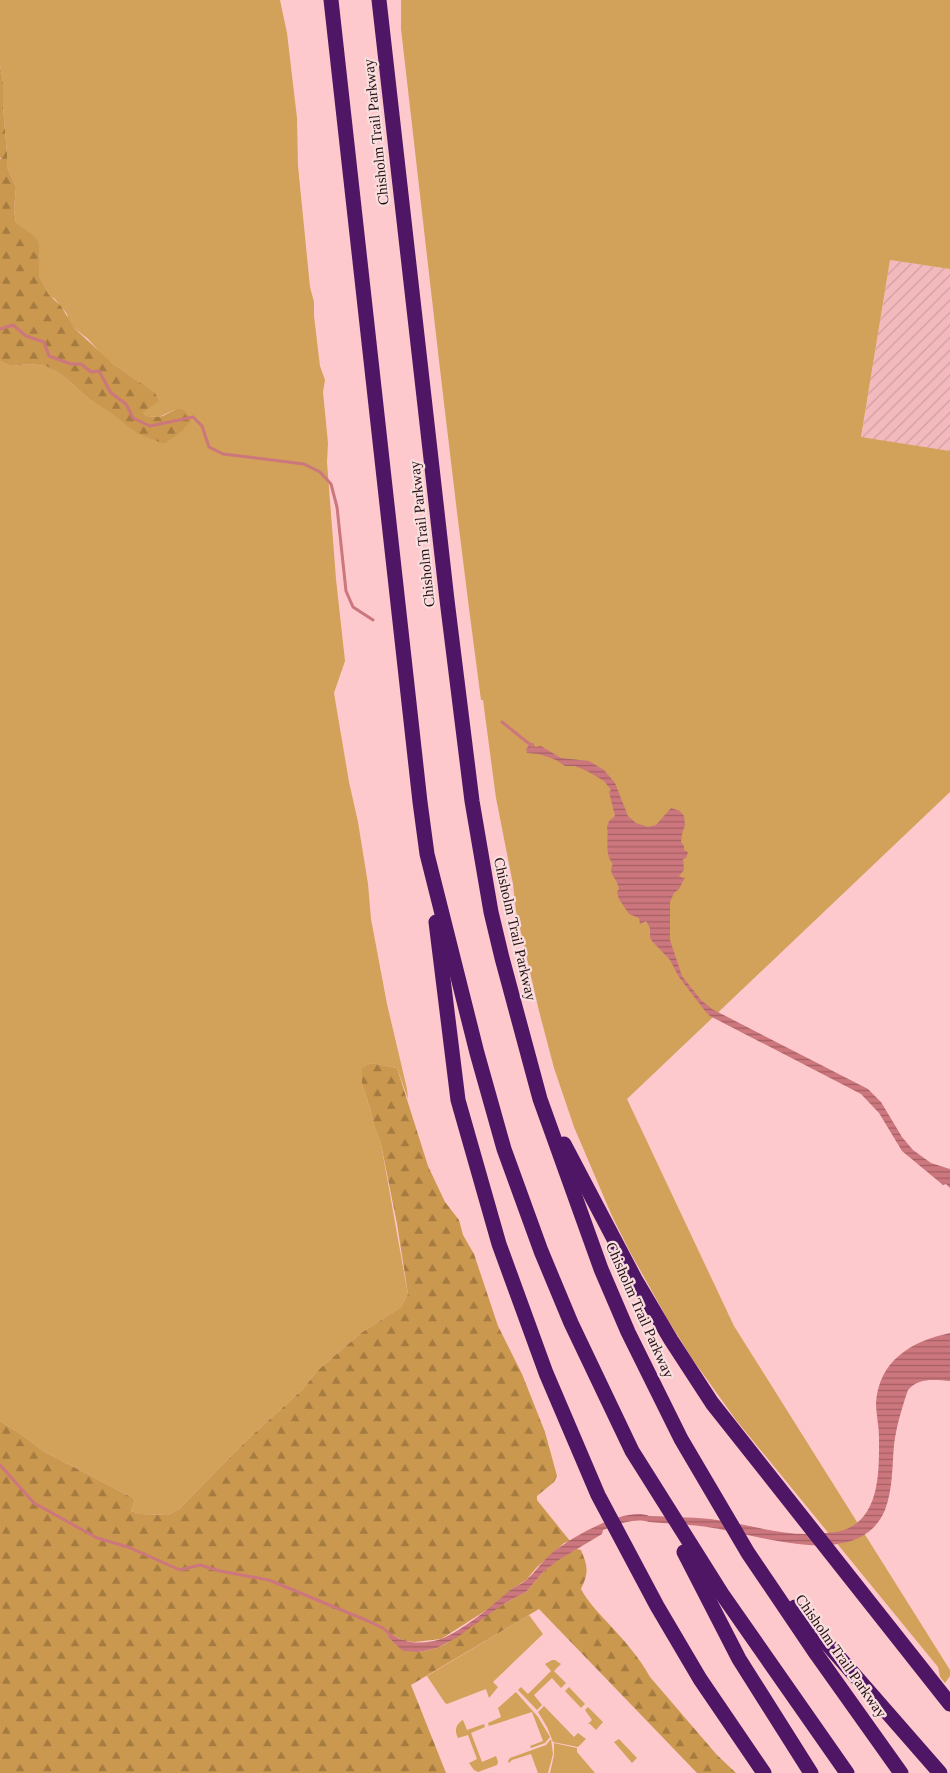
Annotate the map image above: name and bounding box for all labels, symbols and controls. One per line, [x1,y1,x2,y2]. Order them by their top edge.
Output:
street label: Chisholm Trail Parkway [360,58,392,206]
street label: Chisholm Trail Parkway [406,460,438,608]
street label: Chisholm Trail Parkway [491,856,539,1003]
street label: Chisholm Trail Parkway [603,1240,677,1381]
street label: Chisholm Trail Parkway [792,1591,890,1721]

